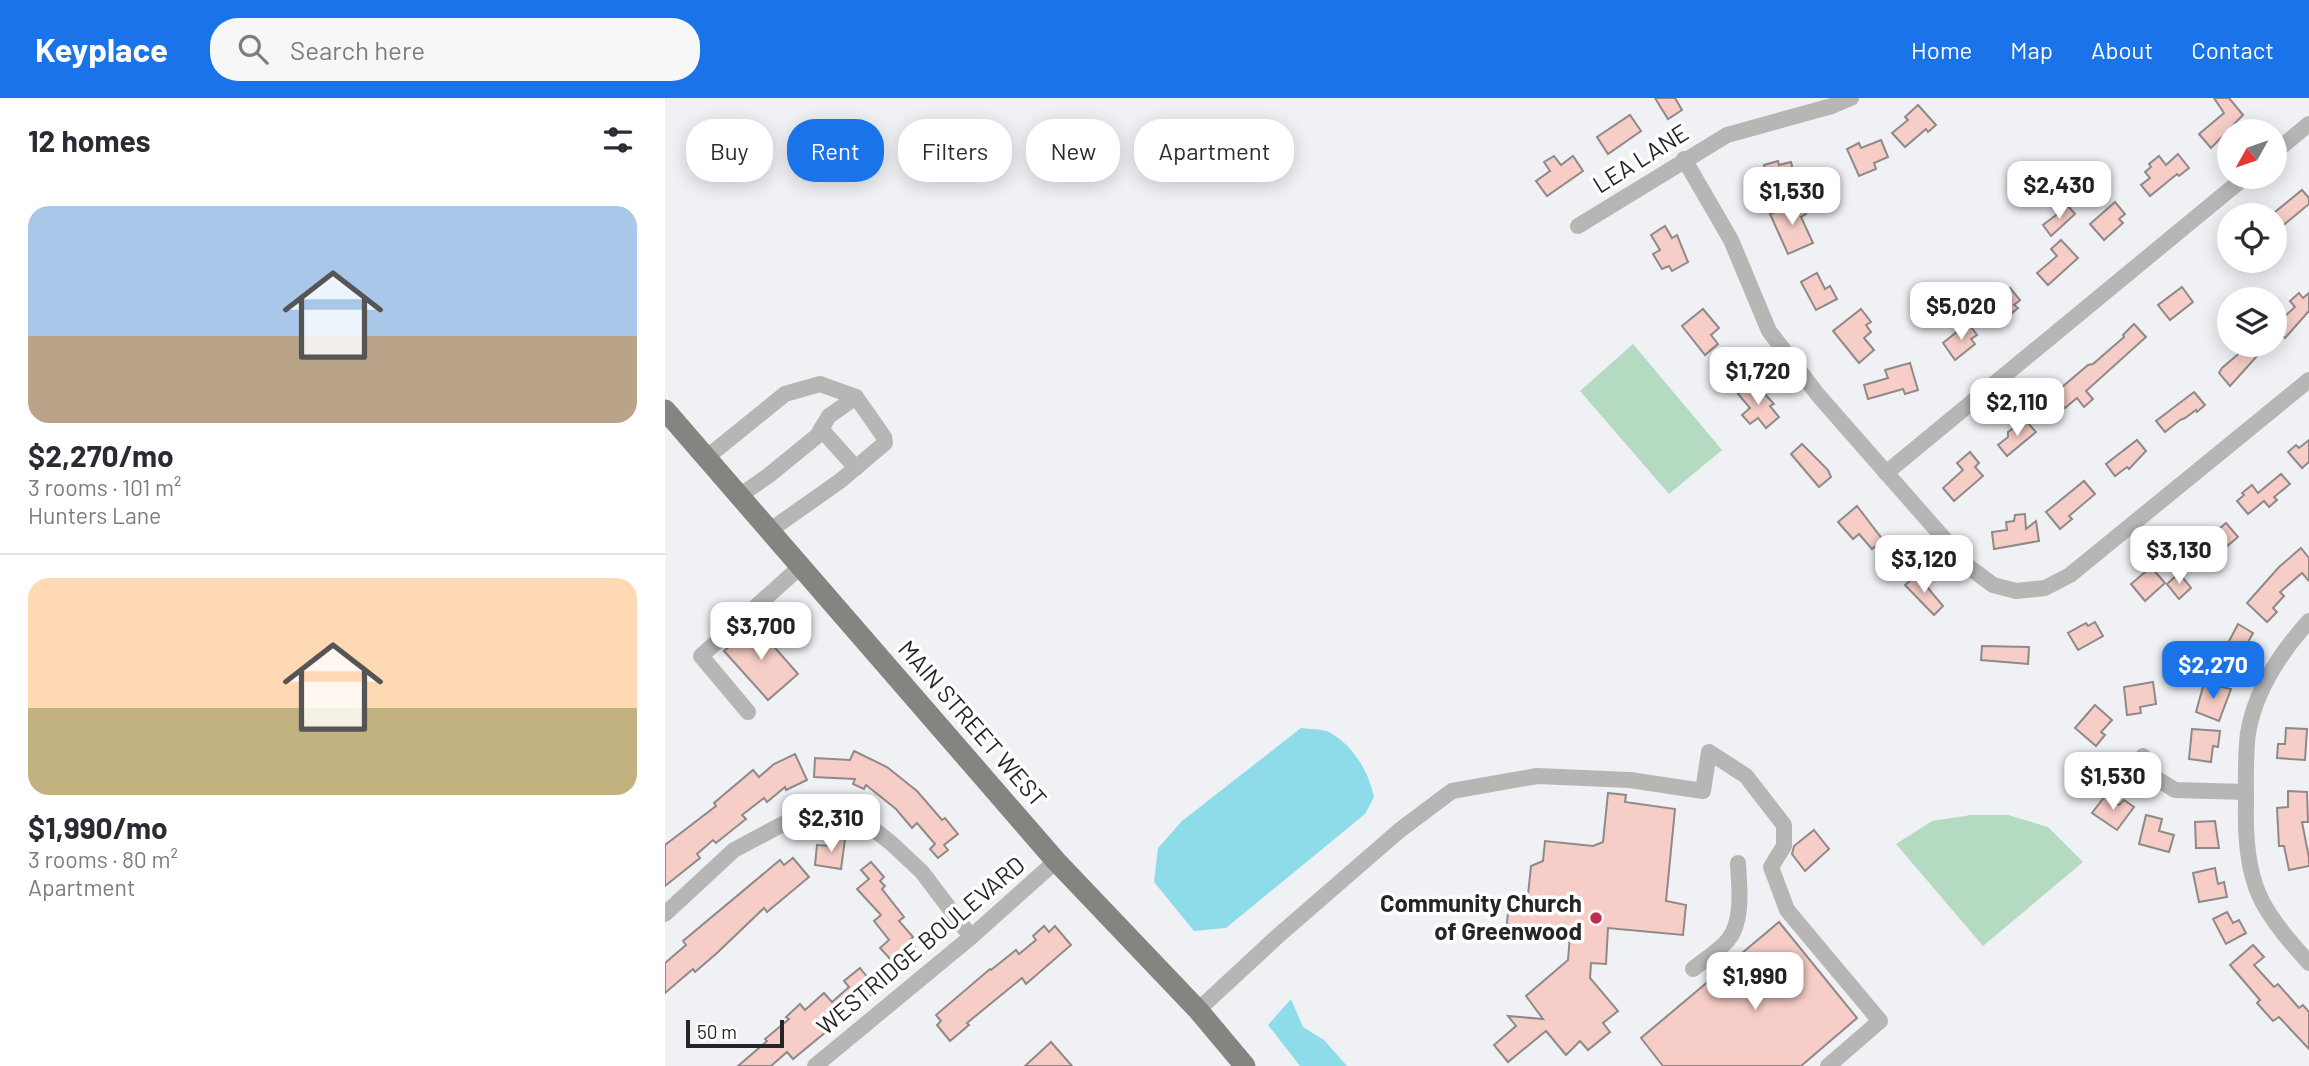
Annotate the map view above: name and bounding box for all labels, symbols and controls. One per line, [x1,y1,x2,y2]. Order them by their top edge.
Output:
search box [210,18,700,81]
text: Keyplace [35,29,168,69]
icon: search [234,30,272,68]
text: Search here [290,34,425,65]
text: Home [1911,35,1972,64]
text: Map [2010,35,2053,64]
text: About [2091,35,2153,64]
text: Contact [2191,35,2274,64]
street label: LEA LANE [1587,117,1693,198]
chip: Buy [686,119,773,182]
chip: Rent [787,119,884,182]
chip: Filters [898,119,1012,182]
chip: New [1026,119,1120,182]
chip: Apartment [1134,119,1294,182]
north arrow [2217,119,2287,189]
map controls [2217,119,2287,357]
icon: filters [599,121,637,159]
text: 12 homes [28,122,151,158]
pin: $2,430 [2002,162,2116,221]
pin: $1,530 [1735,167,1849,227]
text: $2,430 [2023,170,2095,198]
text: $1,530 [1759,176,1825,204]
button: locate [2217,203,2287,273]
icon: home [270,252,396,378]
pin: $5,020 [1904,282,2018,342]
button: layers [2217,287,2287,357]
text: $5,020 [1926,291,1996,319]
pin: $1,720 [1701,348,1815,407]
text: $1,720 [1726,356,1790,384]
pin: $2,110 [1960,378,2074,438]
text: $2,110 [1986,387,2048,415]
text: $2,270/mo [28,437,174,473]
text: 3 rooms · 101 m² [28,473,181,501]
text: Hunters Lane [28,501,161,529]
pin: $3,130 [2122,526,2236,586]
text: $3,130 [2146,535,2212,563]
pin: $3,120 [1867,536,1981,595]
text: $3,120 [1891,544,1957,572]
pin: $3,700 [704,602,818,662]
text: $3,700 [726,611,796,639]
icon: home [270,624,396,750]
street label: MAIN STREET WEST [893,634,1053,812]
pin: $2,270 [2156,642,2270,701]
text: $2,270 [2178,650,2248,678]
pin: $1,530 [2056,752,2170,812]
text: $1,530 [2080,761,2146,789]
pin: $2,310 [774,794,888,854]
text: $2,310 [798,803,864,831]
text: $1,990/mo [28,809,168,845]
text: 3 rooms · 80 m² [28,845,178,873]
street label: WESTRIDGE BOULEVARD [810,850,1030,1040]
text: Apartment [28,873,135,901]
place label: Community Church of Greenwood [1380,888,1582,945]
marker: Community Church of Greenwood [1588,910,1604,926]
pin: $1,990 [1698,953,1812,1012]
text: $1,990 [1723,961,1787,989]
scale bar [686,1017,784,1049]
text: 50 m [697,1020,737,1043]

